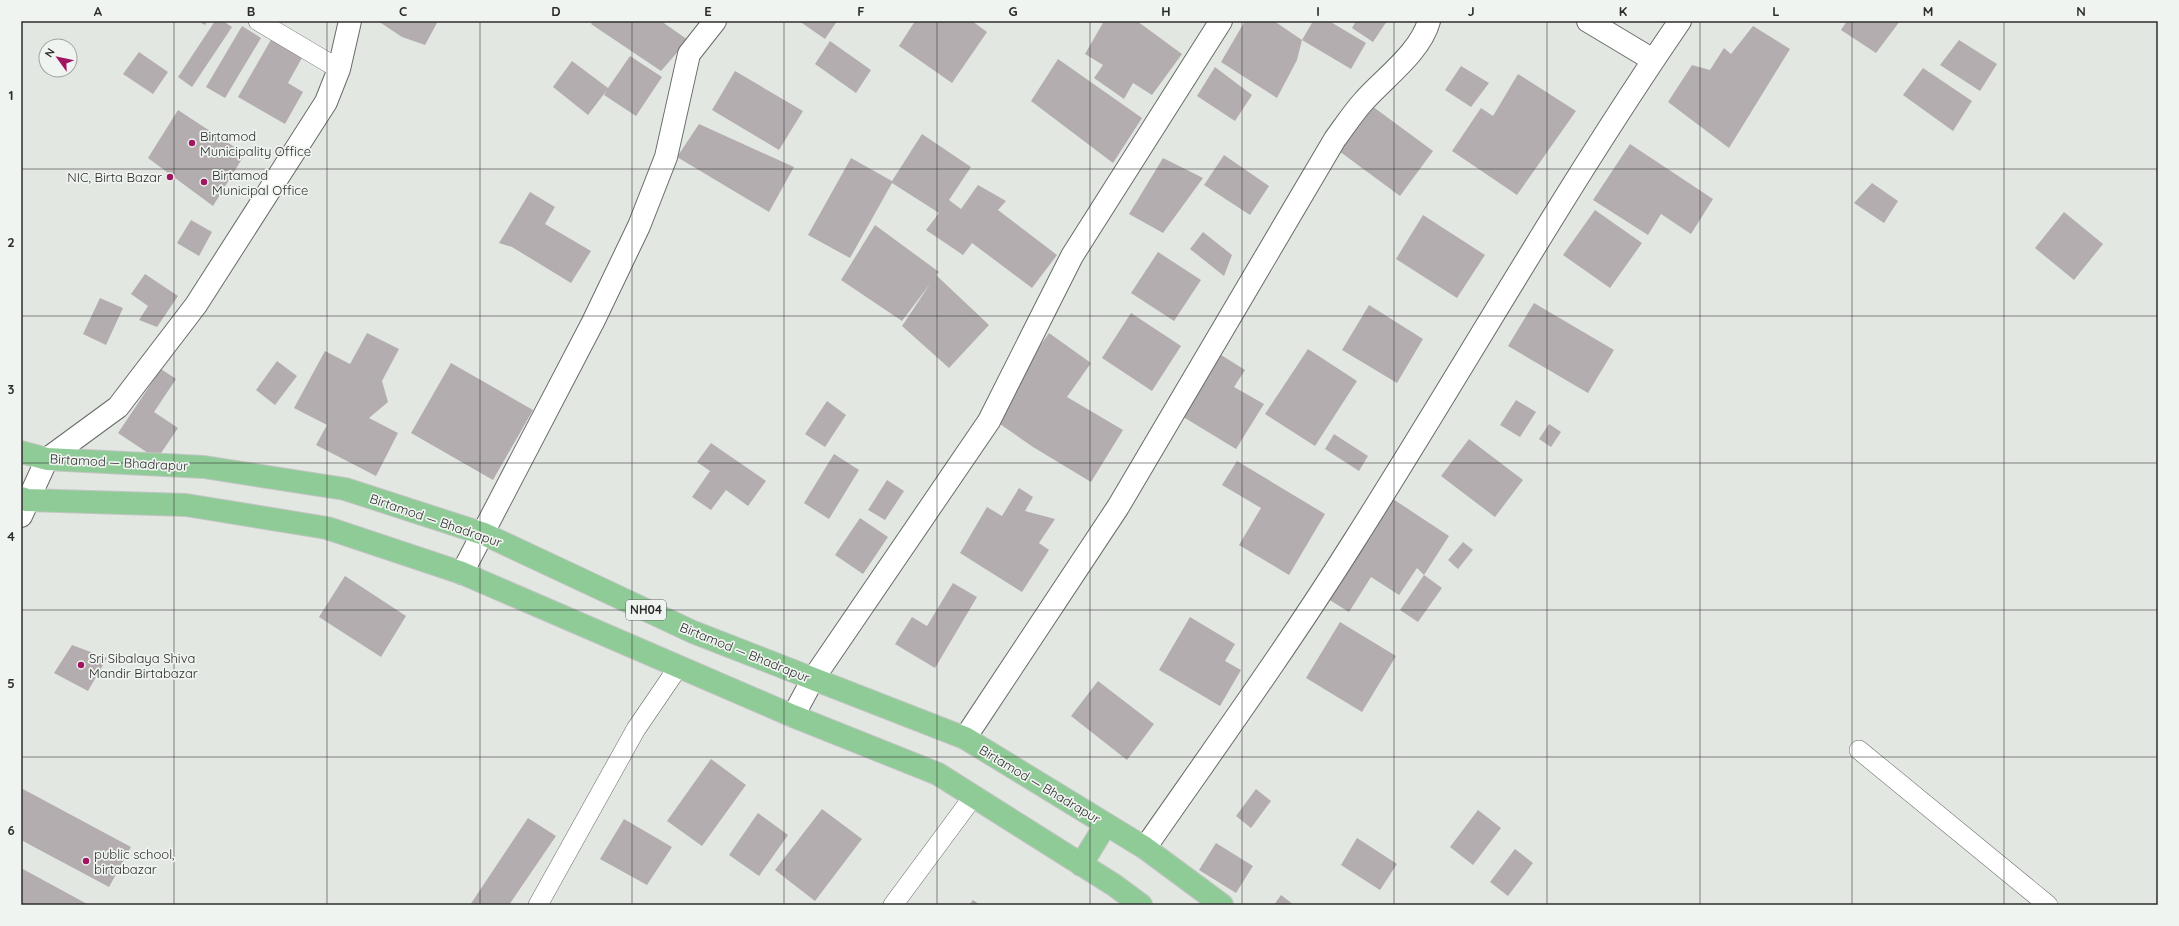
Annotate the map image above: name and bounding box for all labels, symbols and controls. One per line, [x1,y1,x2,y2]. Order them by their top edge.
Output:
text: A [94,3,103,19]
text: B [247,3,255,19]
text: C [399,3,407,19]
text: D [551,3,561,19]
text: E [704,3,712,19]
text: F [857,3,865,19]
text: G [1008,3,1018,19]
text: H [1161,3,1171,19]
text: I [1316,3,1320,19]
text: J [1467,3,1475,19]
text: K [1619,3,1628,19]
text: L [1772,3,1780,19]
text: M [1923,3,1933,19]
text: N [2076,3,2086,19]
north arrow [38,38,78,78]
text: N [42,45,58,60]
text: 1 [8,87,14,103]
place label: Birtamod Municipality Office [200,128,311,159]
marker: Birtamod Municipality Office [187,138,197,148]
place label: Birtamod Municipal Office [212,167,308,198]
place label: NIC, Birta Bazar [67,169,162,185]
marker: NIC, Birta Bazar [165,172,175,182]
marker: Birtamod Municipal Office [199,177,209,187]
text: 2 [7,234,15,250]
text: 3 [8,381,15,397]
street label: Birtamod — Bhadrapur [49,450,189,474]
street label: Birtamod — Bhadrapur [368,490,504,550]
text: 4 [7,528,15,544]
road number: NH04 [626,600,666,620]
street label: Birtamod — Bhadrapur [678,619,812,685]
place label: Sri Sibalaya Shiva Mandir Birtabazar [89,650,198,681]
marker: Sri Sibalaya Shiva Mandir Birtabazar [76,660,86,670]
text: 5 [7,675,15,691]
street label: Birtamod — Bhadrapur [976,741,1104,827]
text: 6 [7,822,15,838]
place label: public school, birtabazar [94,846,175,877]
marker: public school, birtabazar [81,856,91,866]

